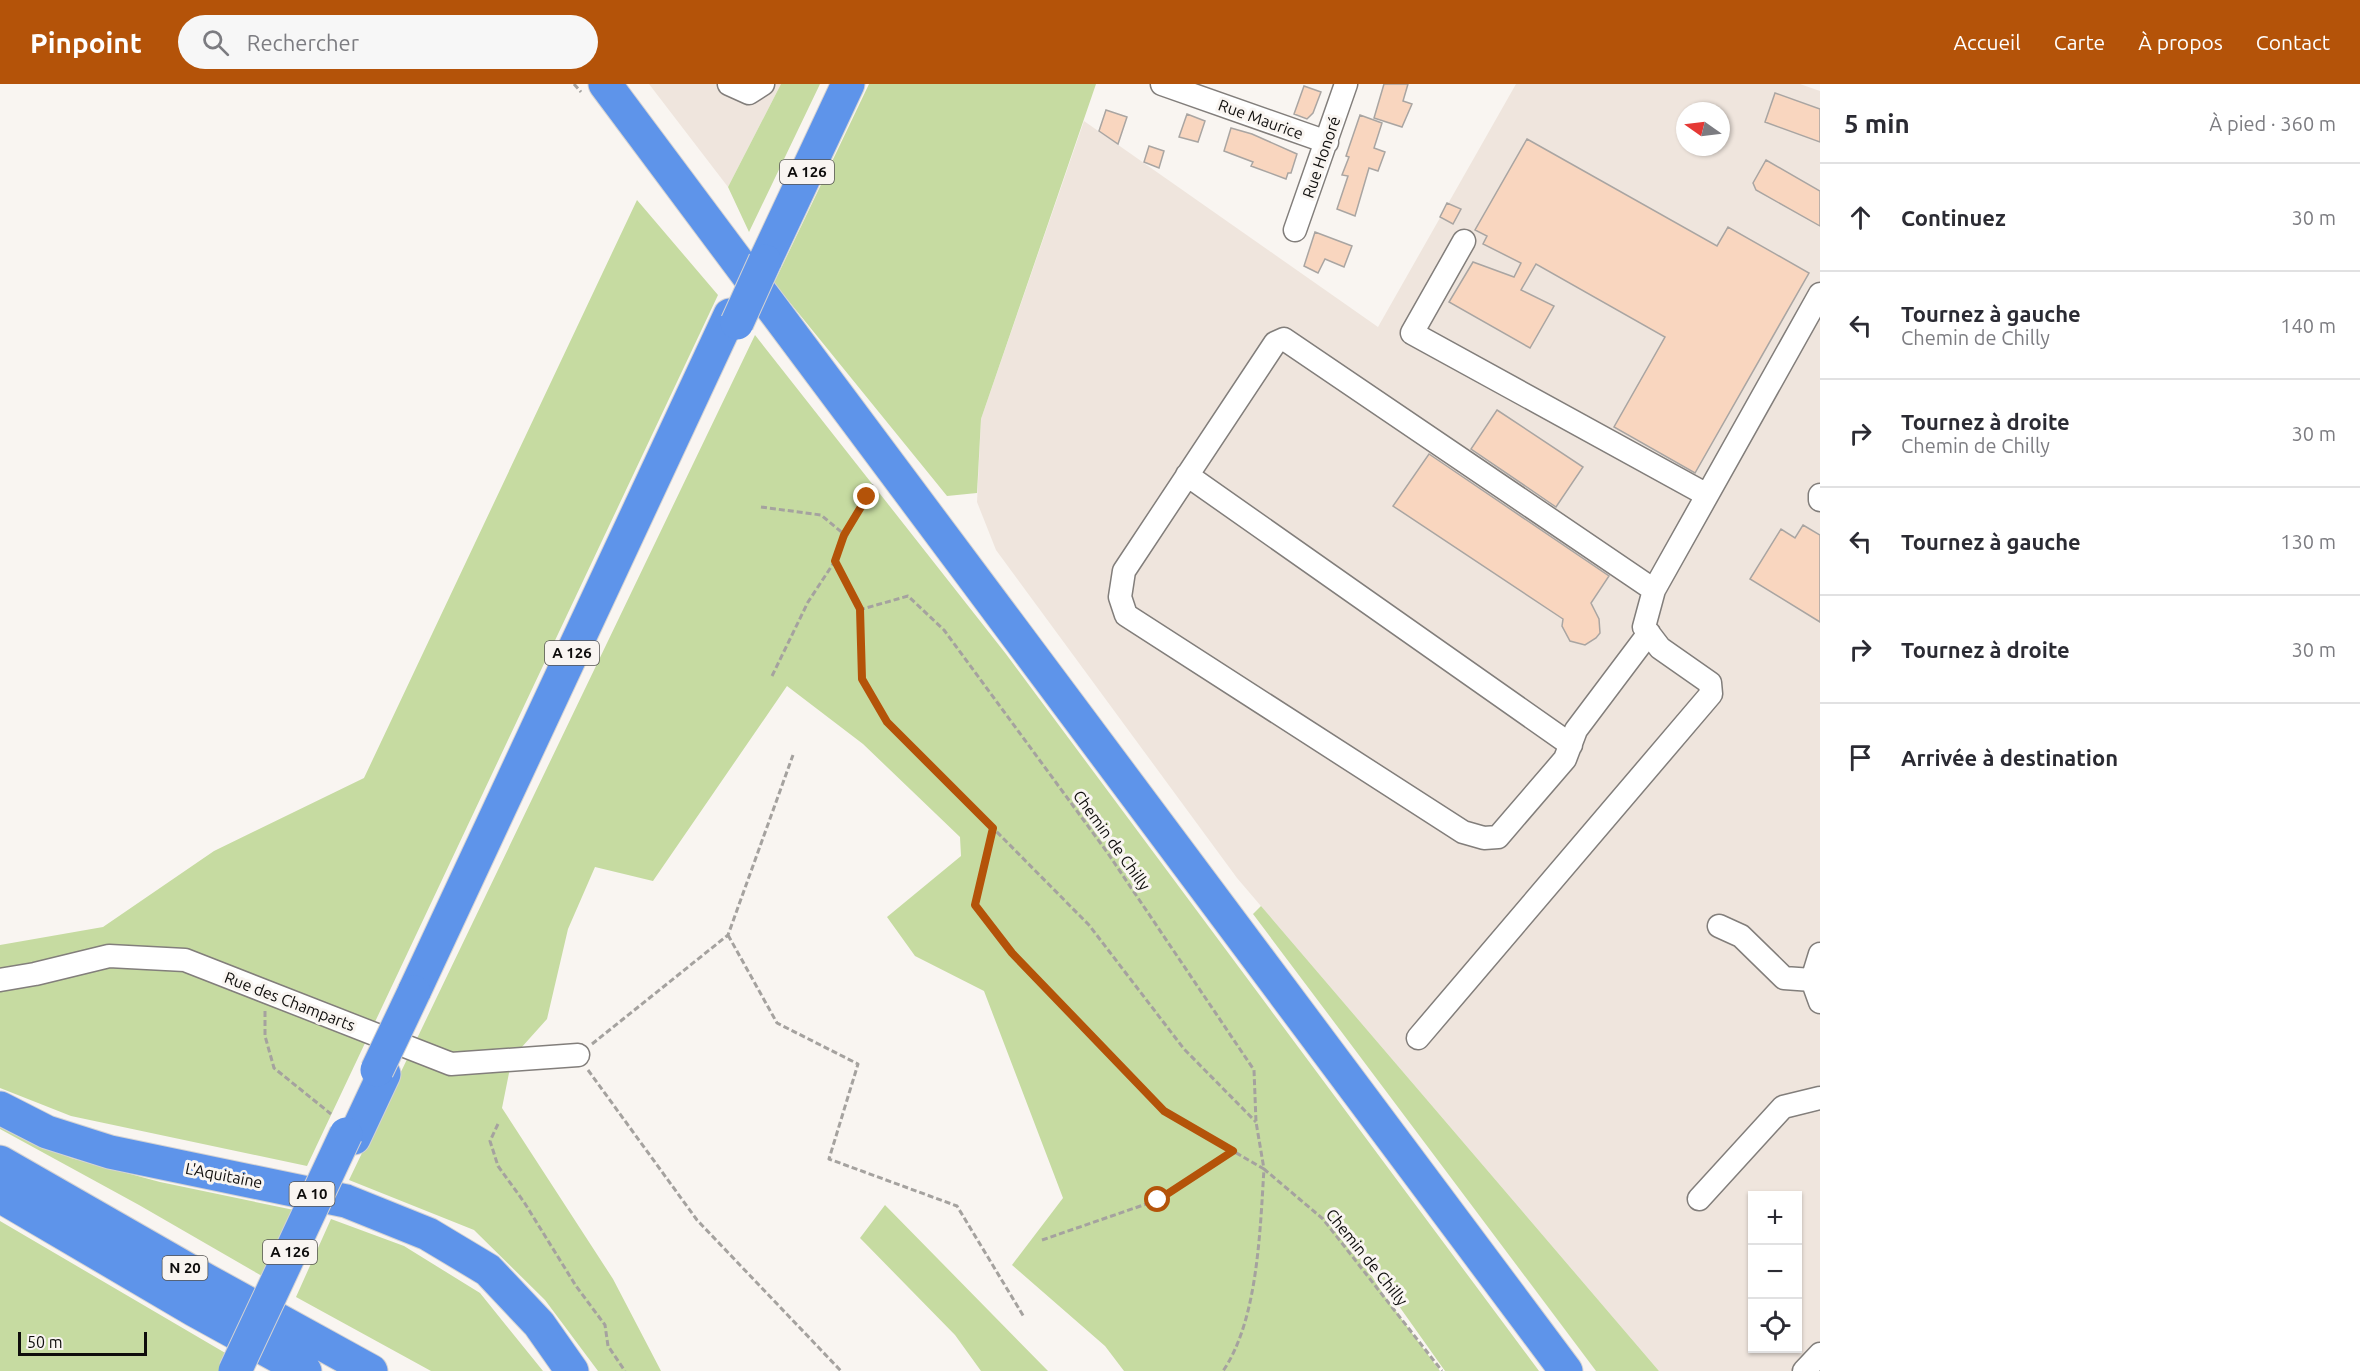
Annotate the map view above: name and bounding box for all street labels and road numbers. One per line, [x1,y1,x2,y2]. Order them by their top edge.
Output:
street label: Rue Maurice [1216,95,1306,143]
street label: Rue Honoré [1299,114,1343,200]
road number: A 126 [780,160,834,184]
road number: A 126 [545,641,599,665]
street label: Chemin de Chilly [1070,787,1154,894]
street label: Rue des Champarts [222,968,358,1034]
street label: L'Aquitaine [184,1159,264,1191]
road number: A 10 [290,1182,334,1206]
street label: Chemin de Chilly [1323,1205,1412,1309]
road number: A 126 [263,1240,317,1264]
road number: N 20 [162,1256,207,1280]

